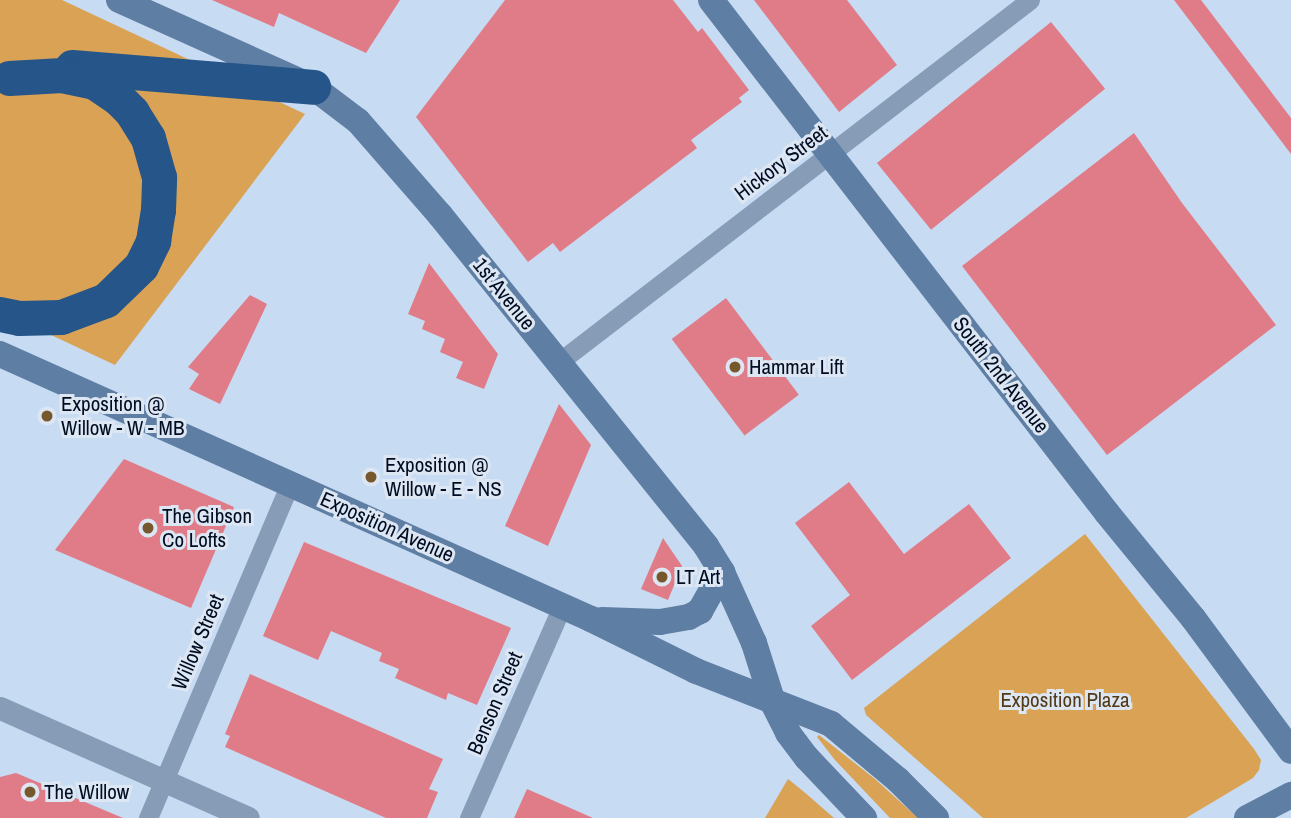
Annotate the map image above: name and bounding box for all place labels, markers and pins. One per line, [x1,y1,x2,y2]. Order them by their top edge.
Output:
place label: Hammar Lift [749,354,844,380]
marker: Hammar Lift [727,359,743,375]
place label: Exposition @ Willow - W - MB [61,391,184,441]
marker: Exposition @ Willow - W - MB [39,408,55,424]
place label: Exposition @ Willow - E - NS [385,452,502,502]
marker: Exposition @ Willow - E - NS [363,469,379,485]
place label: The Gibson Co Lofts [162,503,252,553]
marker: The Gibson Co Lofts [140,520,156,536]
place label: LT Art [676,564,722,590]
marker: LT Art [654,569,670,585]
place label: The Willow [44,779,129,805]
marker: The Willow [22,784,38,800]

